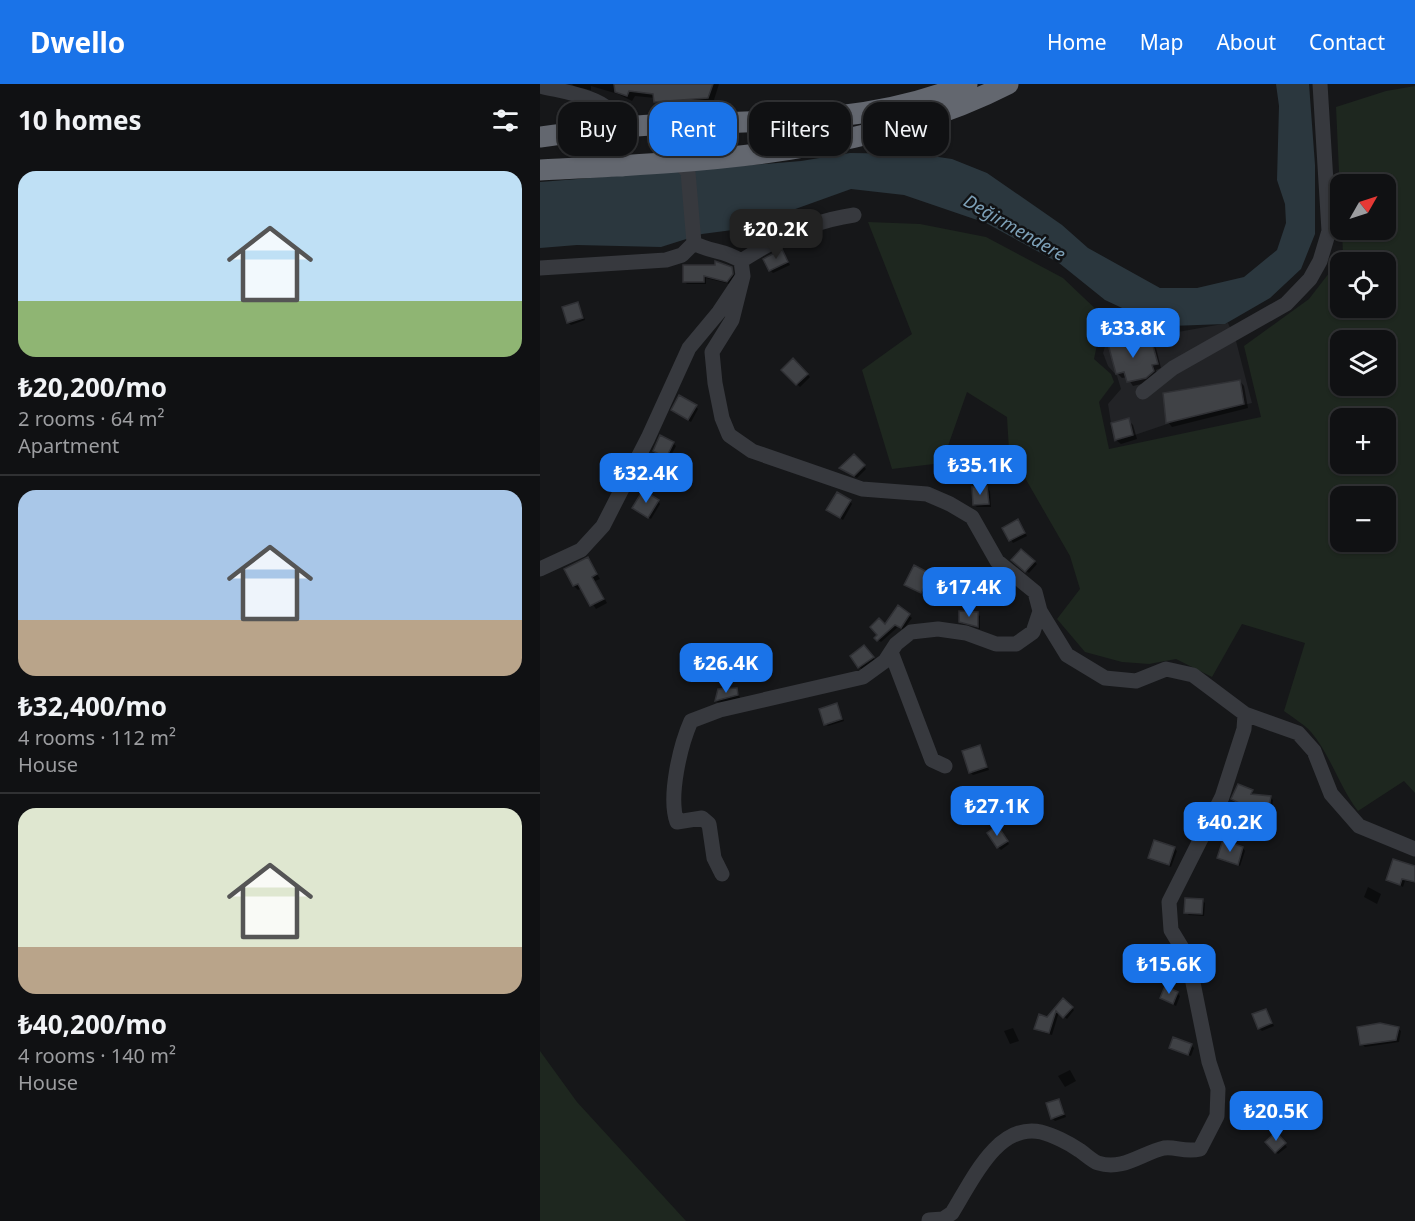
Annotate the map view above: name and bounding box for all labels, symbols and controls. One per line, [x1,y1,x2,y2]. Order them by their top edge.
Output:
text: Dwello [30,23,125,61]
text: Home [1047,28,1107,56]
text: Map [1140,28,1183,56]
text: About [1216,28,1276,56]
text: Contact [1309,28,1385,56]
text: 10 homes [18,102,142,138]
chip: Buy [558,102,637,156]
chip: Rent [649,102,737,156]
chip: Filters [749,102,851,156]
chip: New [863,102,949,156]
icon: filters [489,104,522,137]
north arrow [1330,174,1396,240]
map controls [1330,174,1396,552]
water label: Değirmendere [960,188,1070,266]
pin: ₺20.2K [727,209,825,260]
icon: home [216,210,324,318]
text: ₺20.2K [744,215,808,242]
button: locate [1330,252,1396,318]
pin: ₺33.8K [1084,308,1182,359]
text: ₺33.8K [1101,314,1165,341]
button: layers [1330,330,1396,396]
text: ₺20,200/mo [18,369,167,405]
text: 2 rooms · 64 m² [18,405,165,432]
button: + [1330,408,1396,474]
text: Apartment [18,432,119,459]
pin: ₺35.1K [931,445,1029,496]
text: ₺35.1K [948,451,1012,478]
pin: ₺32.4K [597,453,695,504]
text: ₺32.4K [614,459,678,486]
button: − [1330,486,1396,552]
icon: home [216,529,324,637]
pin: ₺17.4K [920,567,1018,618]
text: ₺17.4K [937,573,1001,600]
pin: ₺26.4K [677,643,775,694]
text: ₺26.4K [694,649,758,676]
text: ₺32,400/mo [18,688,167,724]
text: 4 rooms · 112 m² [18,724,176,751]
text: House [18,751,78,778]
pin: ₺27.1K [948,786,1046,837]
text: ₺27.1K [965,792,1029,819]
pin: ₺40.2K [1181,802,1279,853]
text: ₺40.2K [1198,808,1262,835]
icon: home [216,847,324,955]
pin: ₺15.6K [1120,944,1218,995]
text: ₺15.6K [1137,950,1201,977]
text: ₺40,200/mo [18,1006,167,1042]
text: 4 rooms · 140 m² [18,1042,176,1069]
text: House [18,1069,78,1096]
pin: ₺20.5K [1227,1091,1325,1142]
text: ₺20.5K [1244,1097,1308,1124]

